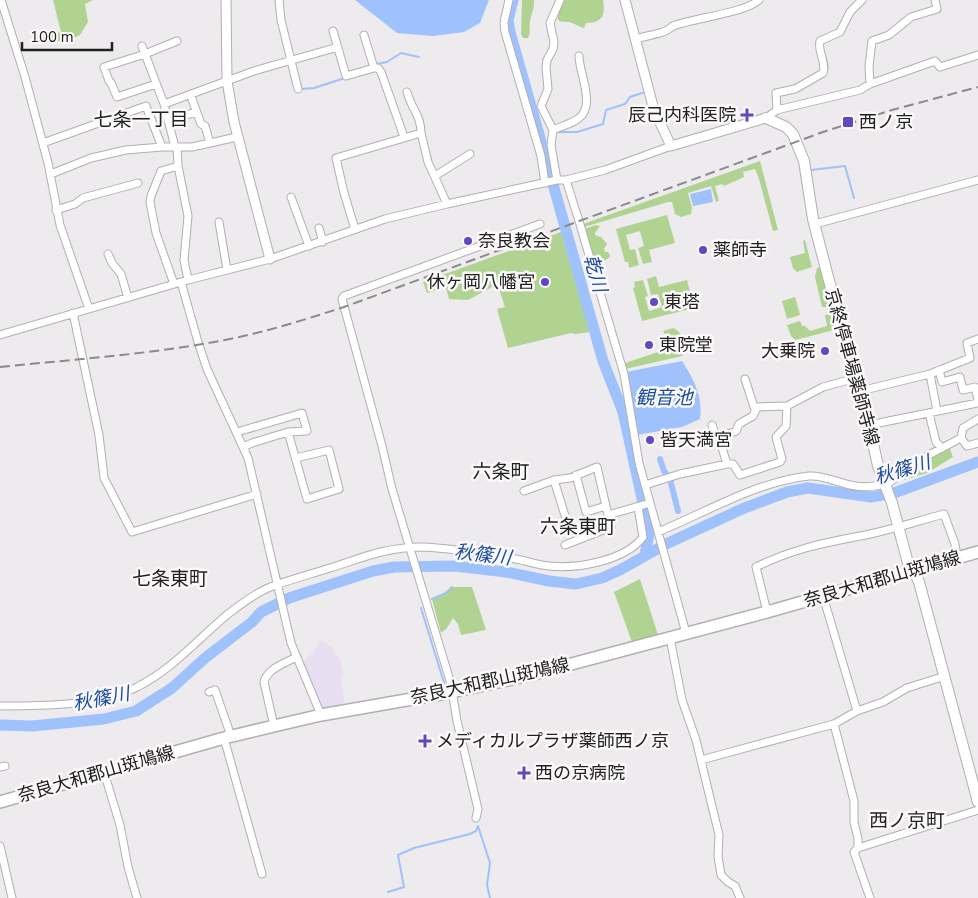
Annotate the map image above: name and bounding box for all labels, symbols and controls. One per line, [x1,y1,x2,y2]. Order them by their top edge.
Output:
scale bar [22,20,112,52]
text: 100 m [30,27,74,47]
place label: 辰己内科医院 [628,103,736,127]
district label: 七条一丁目 [93,107,189,133]
marker: 辰己内科医院 [740,108,754,122]
place label: 西ノ京 [859,110,913,134]
marker: 西ノ京 [841,115,855,129]
place label: 奈良教会 [478,229,550,253]
marker: 奈良教会 [462,235,474,247]
place label: 薬師寺 [713,238,767,262]
marker: 薬師寺 [697,244,709,256]
water label: 乾川 [577,251,613,297]
place label: 休ヶ岡八幡宮 [427,270,535,294]
marker: 休ヶ岡八幡宮 [539,276,551,288]
street label: 京終停車場薬師寺線 [819,286,885,448]
place label: 東塔 [664,290,700,314]
marker: 東塔 [648,296,660,308]
place label: 東院堂 [659,333,713,357]
marker: 東院堂 [643,339,655,351]
place label: 大乗院 [761,339,815,363]
marker: 大乗院 [819,345,831,357]
water label: 観音池 [635,385,694,411]
place label: 皆天満宮 [660,428,732,452]
marker: 皆天満宮 [644,434,656,446]
water label: 秋篠川 [871,449,935,491]
district label: 六条町 [472,459,530,485]
district label: 六条東町 [540,514,616,540]
water label: 秋篠川 [453,539,515,572]
street label: 奈良大和郡山斑鳩線 [801,545,963,613]
district label: 七条東町 [132,566,208,592]
street label: 奈良大和郡山斑鳩線 [408,652,572,710]
water label: 秋篠川 [71,680,134,717]
place label: メディカルプラザ薬師西ノ京 [436,729,669,753]
marker: メディカルプラザ薬師西ノ京 [418,734,432,748]
street label: 奈良大和郡山斑鳩線 [15,740,177,808]
place label: 西の京病院 [535,761,625,785]
marker: 西の京病院 [517,766,531,780]
district label: 西ノ京町 [869,808,945,834]

